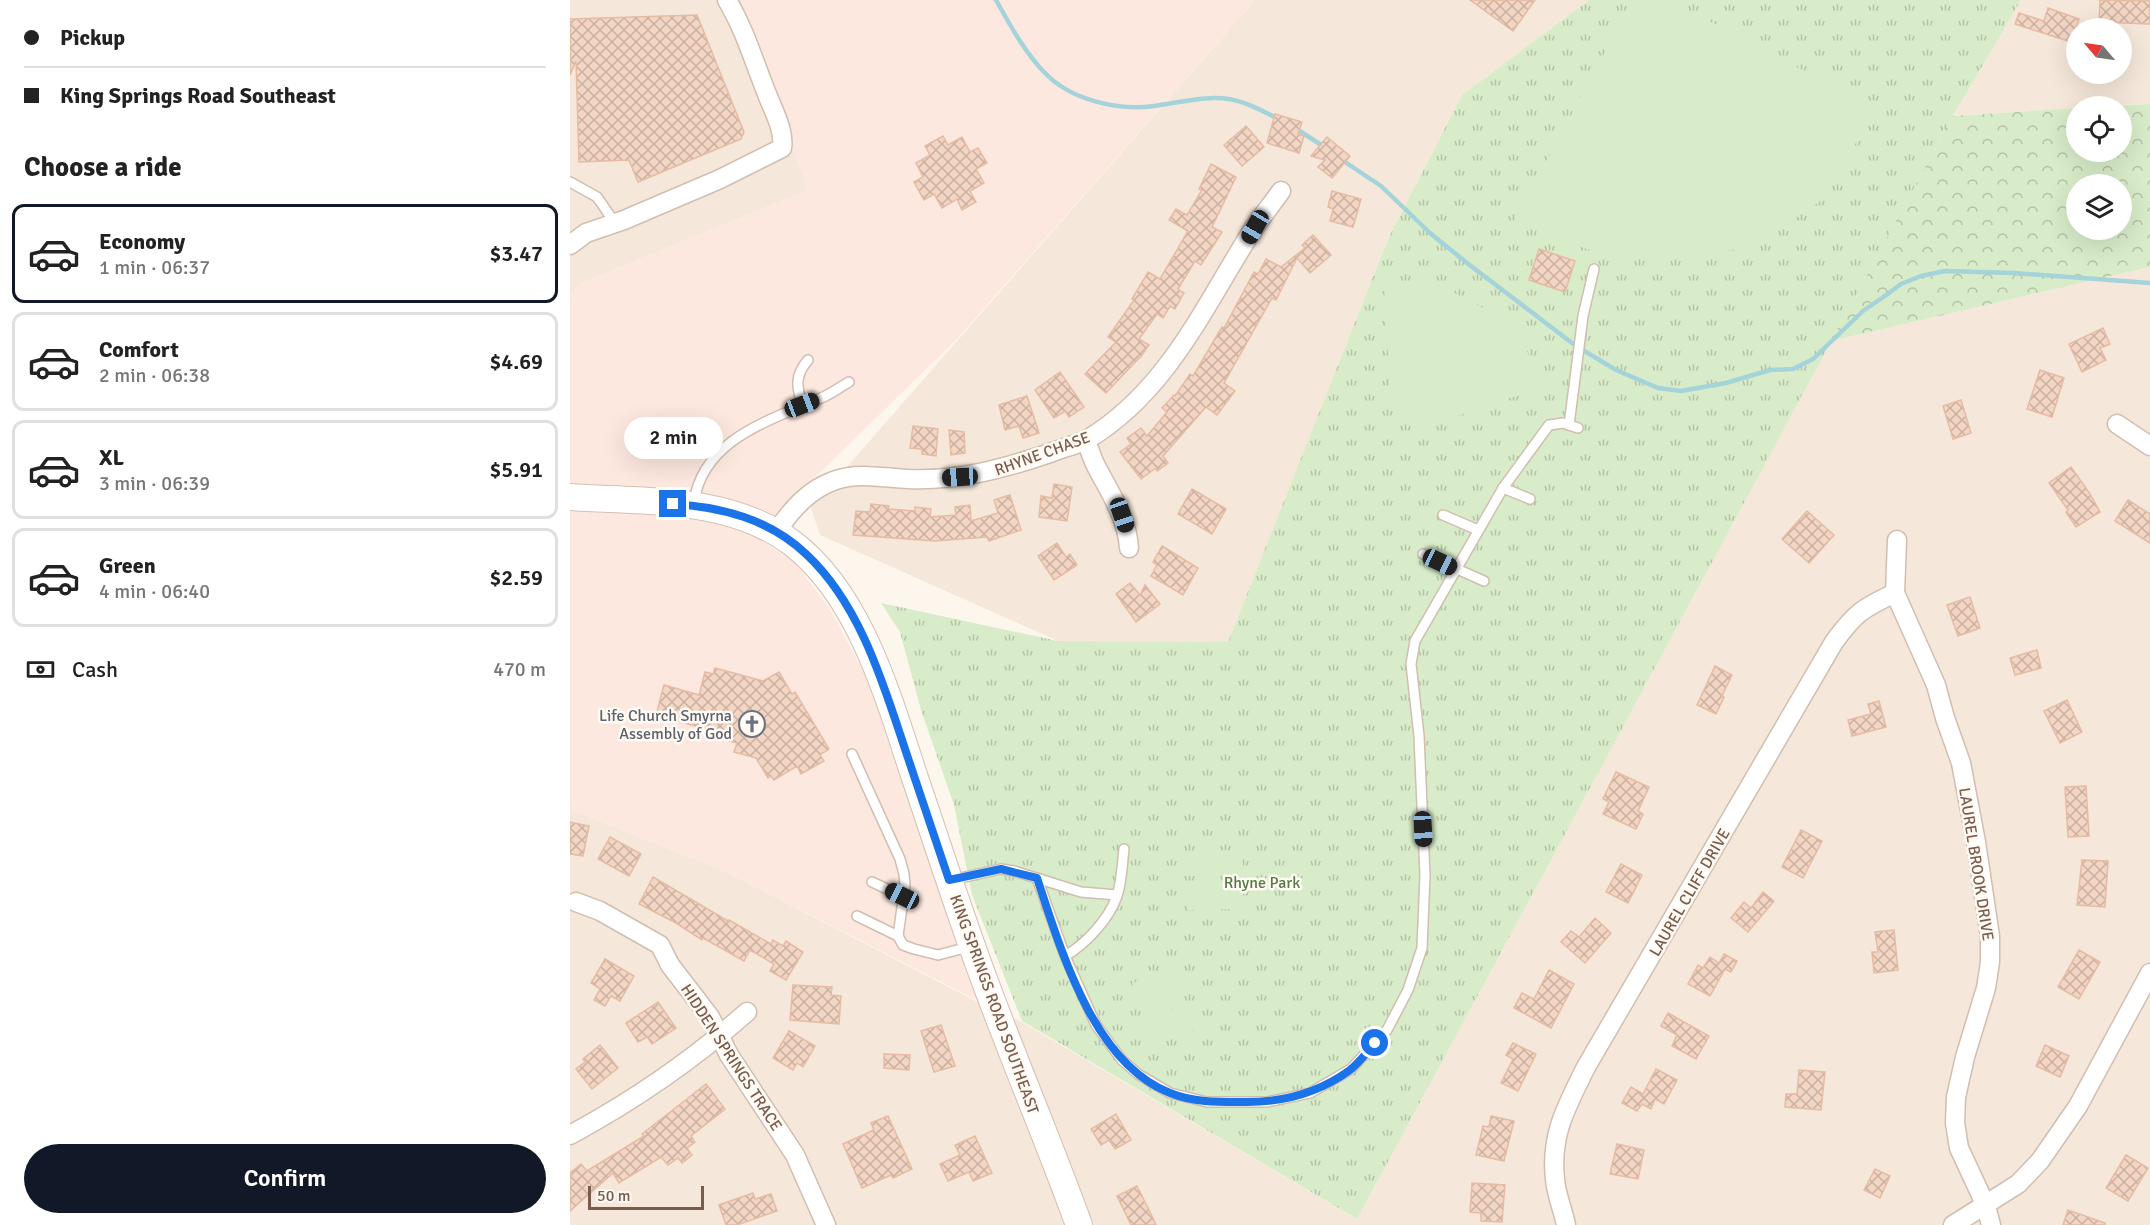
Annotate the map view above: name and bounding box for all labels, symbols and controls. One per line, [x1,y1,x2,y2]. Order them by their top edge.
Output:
north arrow [2066,18,2132,84]
map controls [2066,18,2132,240]
text: Pickup [60,24,125,51]
text: King Springs Road Southeast [60,82,336,109]
button: locate [2066,96,2132,162]
text: Choose a ride [24,151,182,184]
button: layers [2066,174,2132,240]
car [1238,207,1272,247]
icon: car [27,227,81,281]
text: Economy [99,228,185,255]
text: $3.47 [489,240,543,267]
text: 1 min · 06:37 [99,255,210,280]
icon: car [27,335,81,389]
text: Comfort [99,336,179,363]
text: $4.69 [489,348,543,375]
text: 2 min · 06:38 [99,363,210,388]
car [782,390,822,420]
callout: 2 min [624,417,722,459]
text: 2 min [650,425,697,450]
street label: RHYNE CHASE [992,427,1093,480]
icon: car [27,443,81,497]
text: XL [99,444,124,471]
text: $5.91 [489,456,543,483]
car [942,467,978,487]
text: 3 min · 06:39 [99,471,210,496]
route end [659,490,686,517]
car [1108,495,1136,535]
car [1420,546,1460,578]
icon: car [27,551,81,605]
text: Green [99,552,156,579]
text: $2.59 [489,564,543,591]
text: 4 min · 06:40 [99,579,210,604]
icon: cash [24,653,57,686]
text: Cash [72,656,118,683]
text: 470 m [493,657,546,682]
place label: Life Church Smyrna Assembly of God [599,706,732,744]
church icon: Life Church Smyrna Assembly of God [737,709,767,739]
street label: LAUREL BROOK DRIVE [1954,786,1998,942]
car [1413,811,1433,847]
street label: LAUREL CLIFF DRIVE [1645,825,1735,960]
park label: Rhyne Park [1224,873,1300,893]
car [882,880,922,912]
street label: KING SPRINGS ROAD SOUTHEAST [945,892,1043,1117]
street label: HIDDEN SPRINGS TRACE [676,980,786,1135]
route start [1361,1029,1388,1056]
button: Confirm [24,1144,546,1213]
scale bar [588,1183,704,1210]
text: 50 m [597,1186,631,1206]

